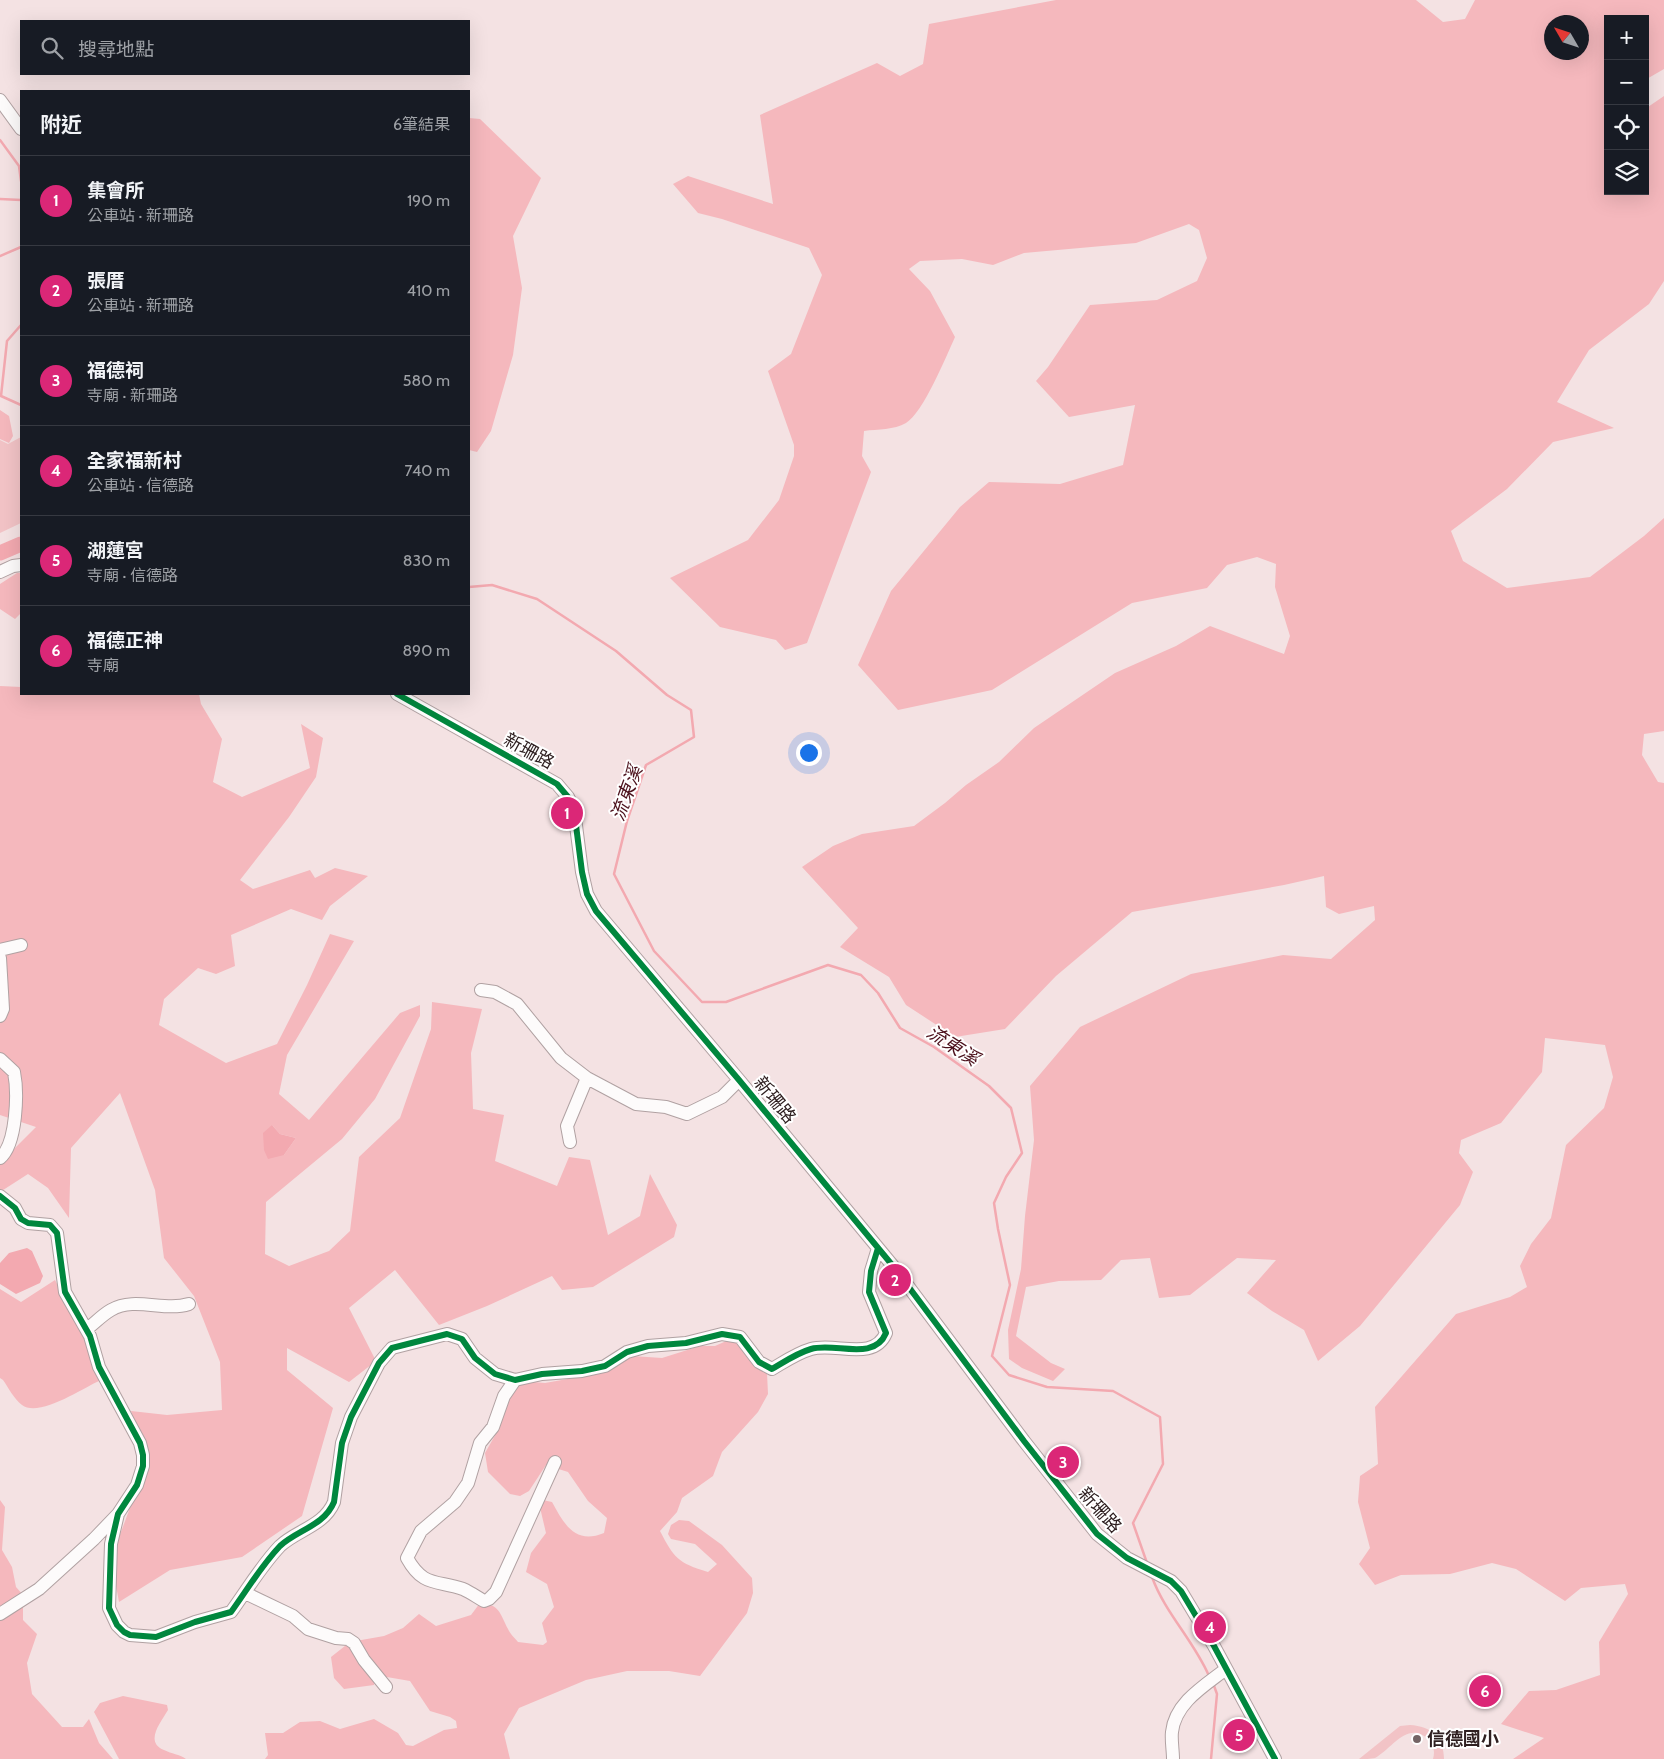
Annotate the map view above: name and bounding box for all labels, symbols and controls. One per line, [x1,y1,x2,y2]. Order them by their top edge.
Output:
north arrow [1544,15,1589,60]
map controls [1604,15,1649,195]
button: + [1604,15,1649,60]
search box [20,20,470,75]
icon: search [38,34,66,62]
text: 搜尋地點 [78,38,154,61]
button: − [1604,60,1649,105]
button: locate [1604,105,1649,150]
text: 附近 [40,112,82,137]
text: 6筆結果 [393,115,450,134]
button: layers [1604,150,1649,195]
text: 集會所 [87,179,144,202]
text: 1 [53,191,59,210]
text: 190 m [407,191,450,210]
text: 公車站 · 新珊路 [87,206,194,225]
text: 張厝 [87,269,125,292]
text: 2 [52,281,60,300]
text: 410 m [407,281,450,300]
text: 公車站 · 新珊路 [87,296,194,315]
text: 福德祠 [87,359,144,382]
text: 3 [52,371,60,390]
text: 580 m [403,371,450,390]
text: 寺廟 · 新珊路 [87,386,178,405]
text: 全家福新村 [87,449,182,472]
text: 4 [51,461,61,480]
text: 740 m [404,461,450,480]
text: 公車站 · 信德路 [87,476,194,495]
text: 湖蓮宮 [87,539,144,562]
text: 5 [52,551,60,570]
text: 830 m [403,551,450,570]
text: 寺廟 · 信德路 [87,566,178,585]
text: 福德正神 [87,629,163,652]
text: 6 [52,641,61,660]
text: 890 m [402,641,450,660]
text: 寺廟 [87,656,119,675]
street label: 新珊路 [500,728,558,774]
your location [796,740,822,766]
water label: 流東溪 [606,760,648,824]
pin: 1 [551,794,583,832]
water label: 流東溪 [923,1020,985,1072]
street label: 新珊路 [749,1072,801,1128]
pin: 2 [879,1261,911,1299]
pin: 3 [1047,1443,1079,1481]
street label: 新珊路 [1074,1483,1126,1537]
pin: 4 [1194,1608,1226,1646]
pin: 6 [1469,1672,1501,1710]
pin: 5 [1223,1716,1255,1754]
place label: 信德國小 [1427,1728,1499,1750]
marker: 信德國小 [1411,1733,1423,1745]

